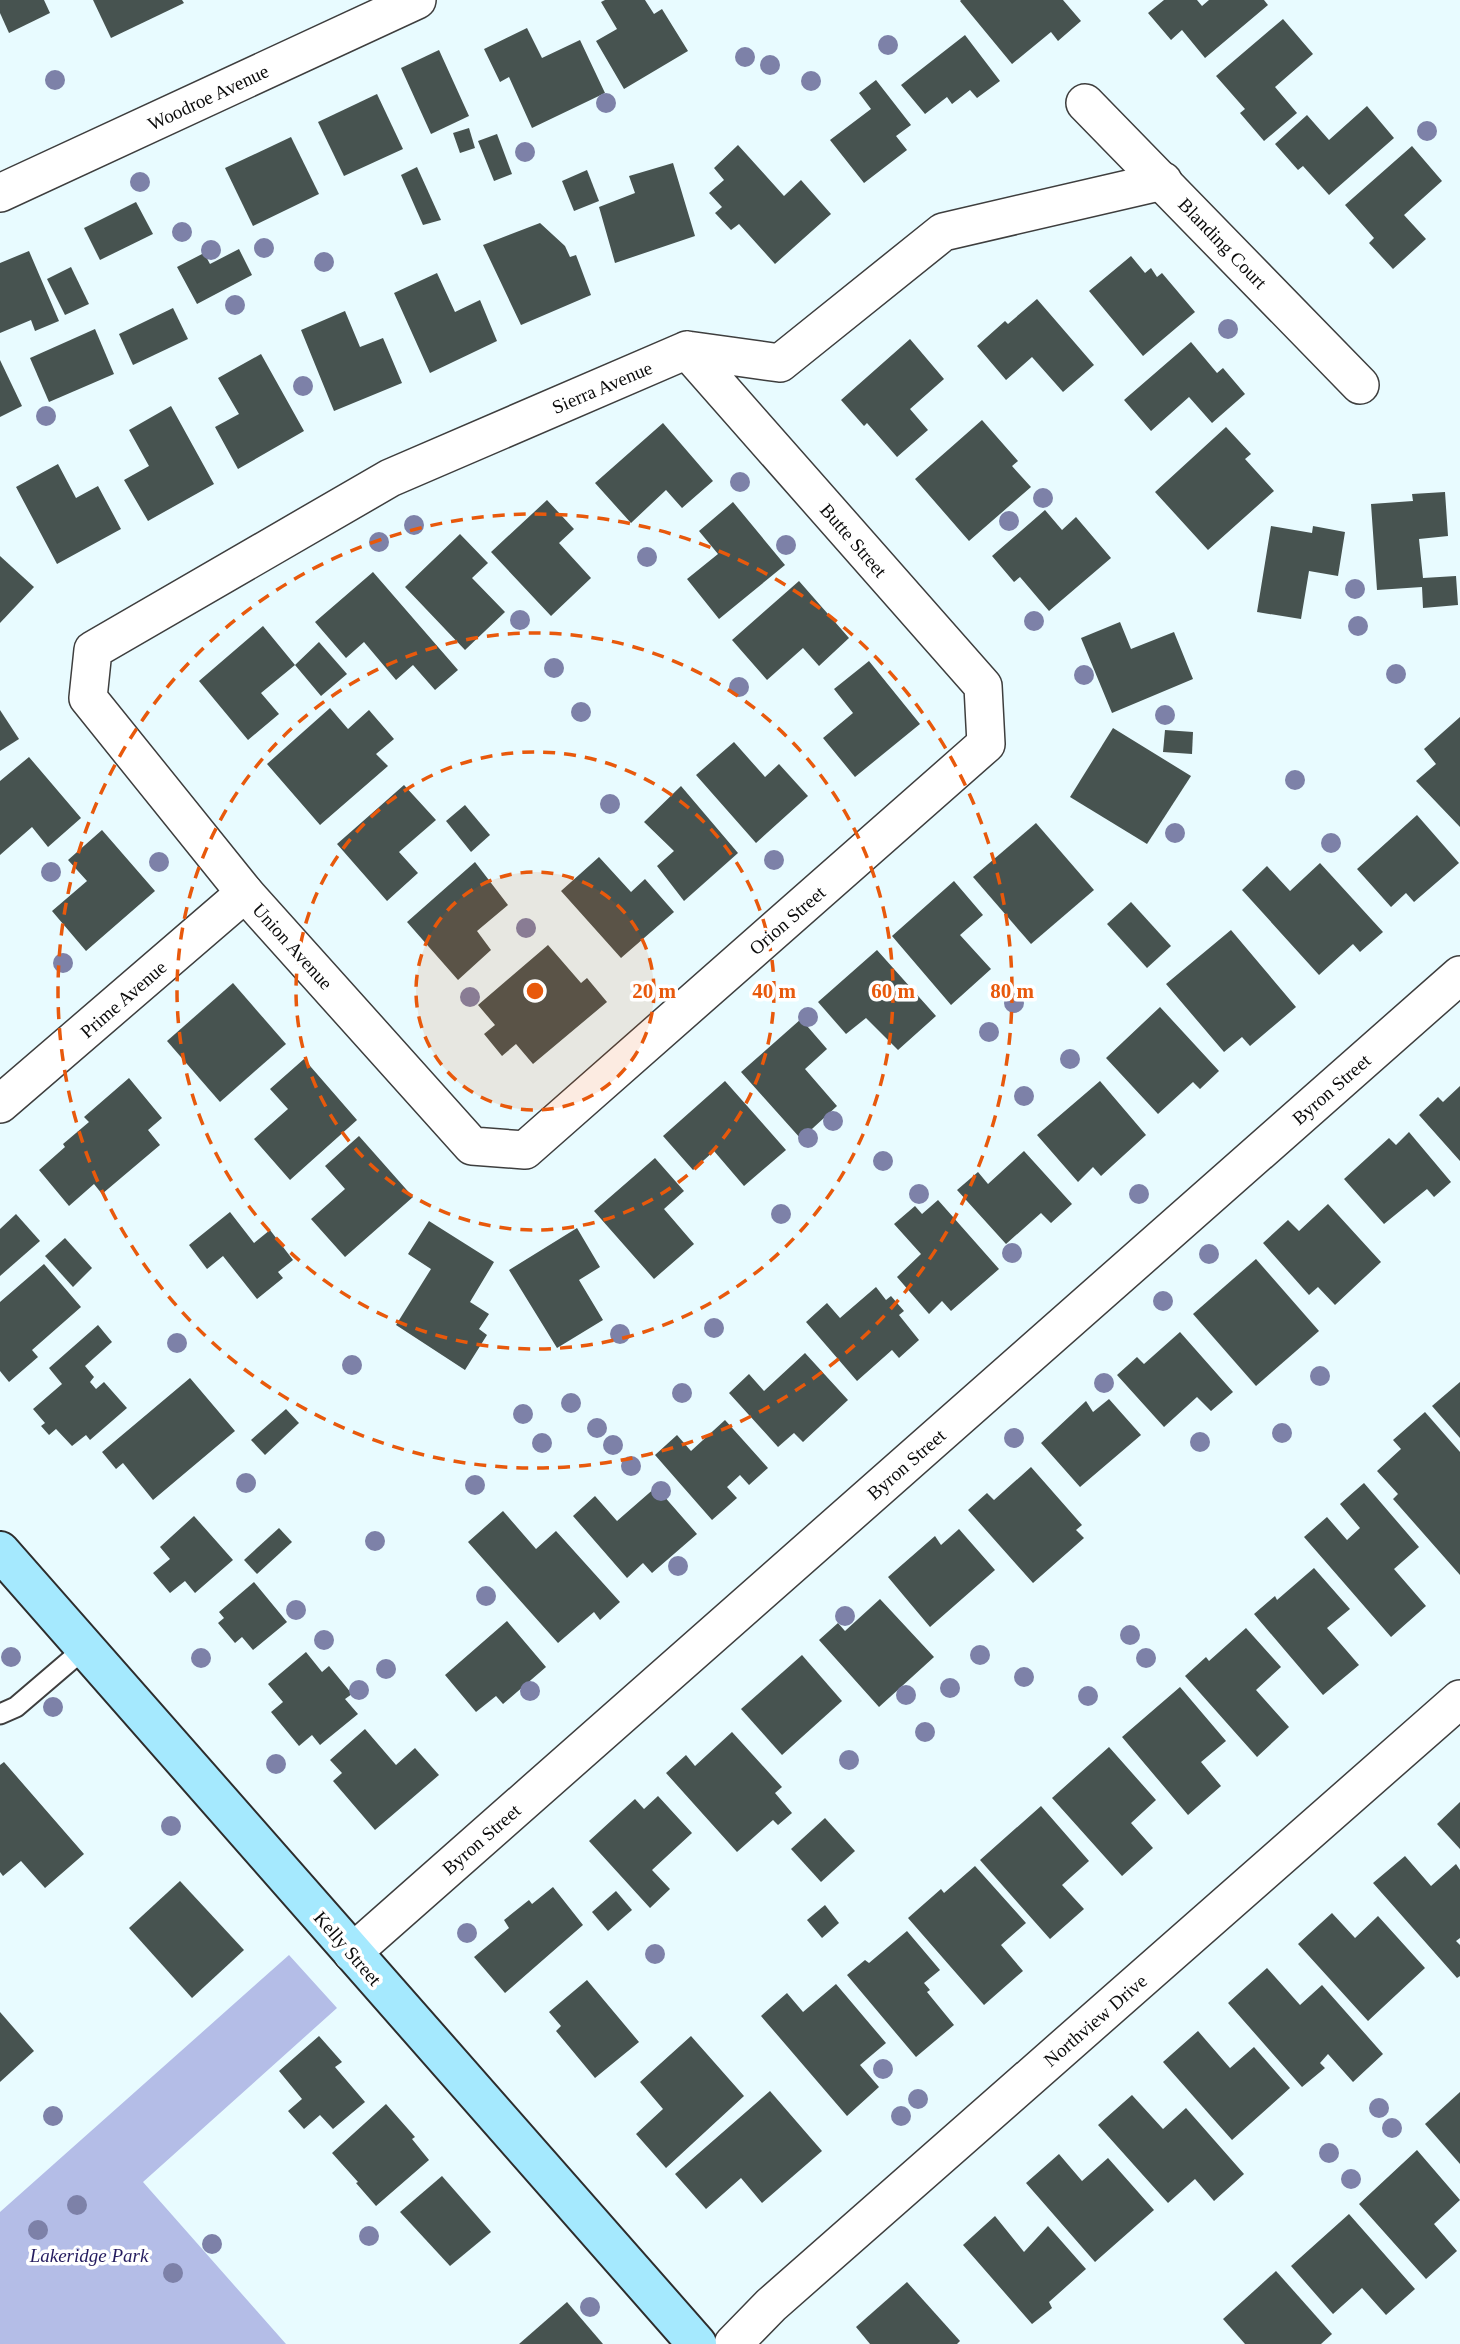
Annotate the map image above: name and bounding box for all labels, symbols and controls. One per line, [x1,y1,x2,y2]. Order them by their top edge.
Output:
street label: Woodroe Avenue [145,60,272,135]
street label: Blanding Court [1174,194,1272,293]
street label: Sierra Avenue [549,357,655,418]
street label: Butte Street [816,499,892,582]
street label: Orion Street [745,881,830,959]
street label: Union Avenue [248,899,337,994]
street label: Prime Avenue [76,956,171,1042]
centre of rings [523,979,547,1003]
text: 20 m [632,979,676,1003]
text: 40 m [752,979,796,1003]
text: 60 m [871,979,915,1003]
text: 80 m [990,979,1034,1003]
street label: Byron Street [1288,1049,1375,1129]
street label: Byron Street [863,1424,950,1504]
street label: Byron Street [438,1799,525,1879]
street label: Kelly Street [310,1907,386,1990]
street label: Northview Drive [1040,1970,1151,2071]
park label: Lakeridge Park [29,2245,149,2266]

